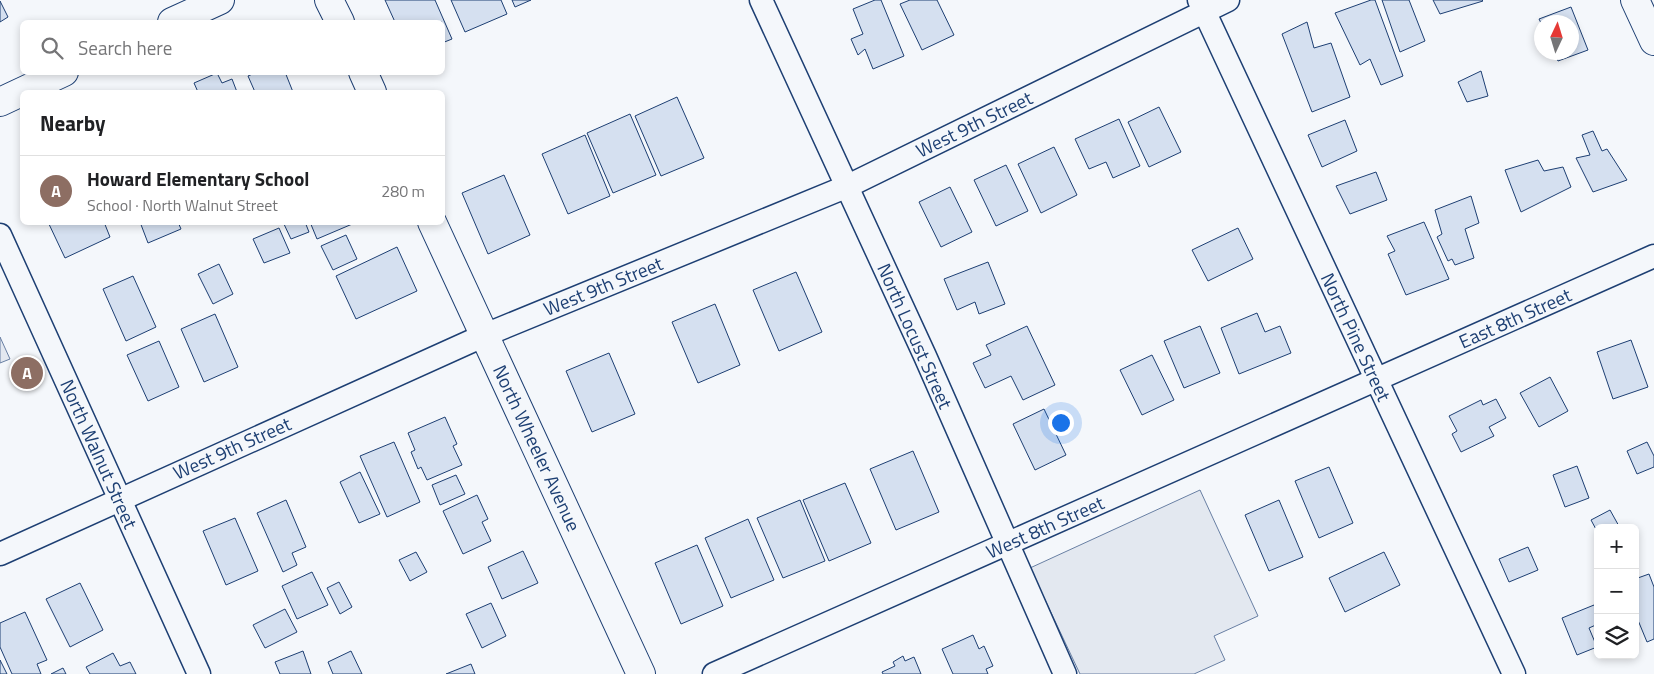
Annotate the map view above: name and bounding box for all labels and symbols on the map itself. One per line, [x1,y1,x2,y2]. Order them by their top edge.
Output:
north arrow [1534,15,1579,60]
street label: West 9th Street [911,83,1037,164]
street label: West 9th Street [539,248,667,323]
street label: North Locust Street [870,258,961,413]
street label: North Pine Street [1314,268,1399,406]
street label: East 8th Street [1454,280,1576,355]
pin: A [11,354,43,392]
street label: North Wheeler Avenue [486,360,589,536]
street label: North Walnut Street [53,374,146,534]
street label: West 9th Street [168,408,296,486]
your location [1048,410,1074,436]
street label: West 8th Street [981,487,1109,565]

